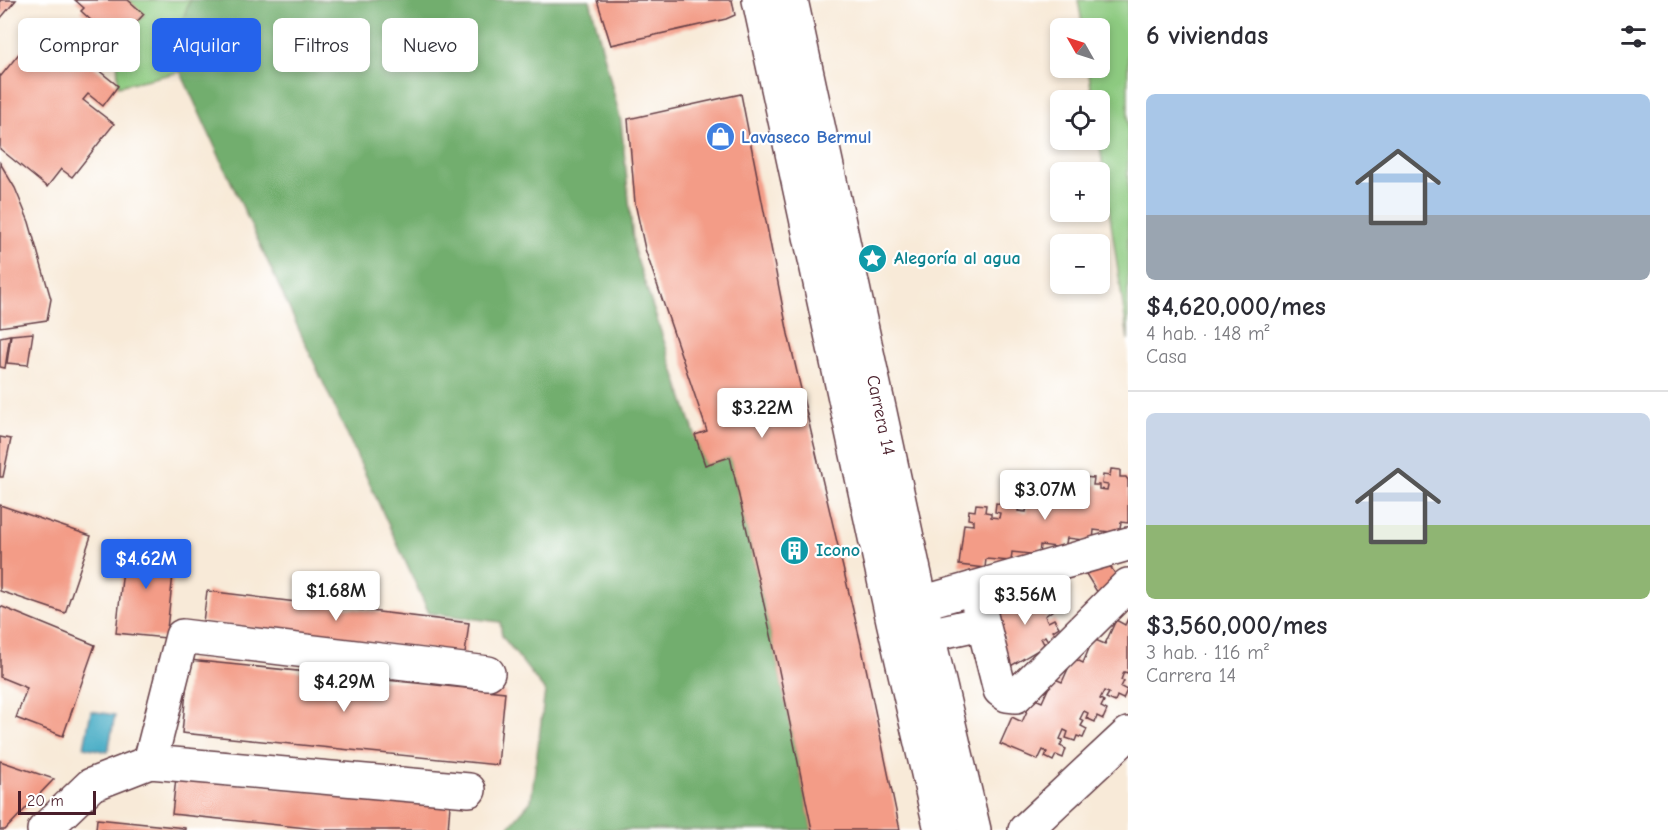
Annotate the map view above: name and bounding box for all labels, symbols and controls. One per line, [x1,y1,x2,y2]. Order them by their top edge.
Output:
chip: Comprar [18,18,140,72]
chip: Alquilar [152,18,261,72]
chip: Filtros [273,18,370,72]
chip: Nuevo [382,18,478,72]
north arrow [1050,18,1110,78]
map controls [1050,18,1110,294]
icon: filters [1617,20,1650,53]
text: 6 viviendas [1146,21,1268,51]
button: locate [1050,90,1110,150]
shop icon: Lavaseco Bermul [704,121,736,153]
place label: Lavaseco Bermul [741,127,872,148]
icon: home [1344,133,1452,241]
button: + [1050,162,1110,222]
button: − [1050,234,1110,294]
place icon: Alegoría al agua [857,242,889,274]
place label: Alegoría al agua [894,248,1021,269]
text: $4,620,000/mes [1146,292,1326,322]
text: 4 hab. · 148 m² [1146,322,1270,345]
text: Casa [1146,345,1187,368]
street label: Carrera 14 [862,373,899,457]
pin: $3.22M [713,388,811,439]
text: $3.22M [731,396,793,419]
icon: home [1344,452,1452,560]
pin: $3.07M [996,470,1094,521]
text: $3.07M [1014,478,1076,501]
building icon: Icono [779,534,811,566]
pin: $4.62M [97,539,195,590]
place label: Icono [816,540,860,561]
text: $4.62M [115,547,177,570]
pin: $1.68M [287,571,385,622]
pin: $3.56M [976,575,1074,626]
text: $1.68M [306,579,366,602]
text: $3.56M [994,583,1056,606]
text: $3,560,000/mes [1146,611,1327,641]
text: 3 hab. · 116 m² [1146,641,1269,664]
pin: $4.29M [295,662,393,713]
text: Carrera 14 [1146,664,1236,687]
text: $4.29M [313,670,375,693]
scale bar [18,788,96,816]
text: 20 m [27,792,64,810]

